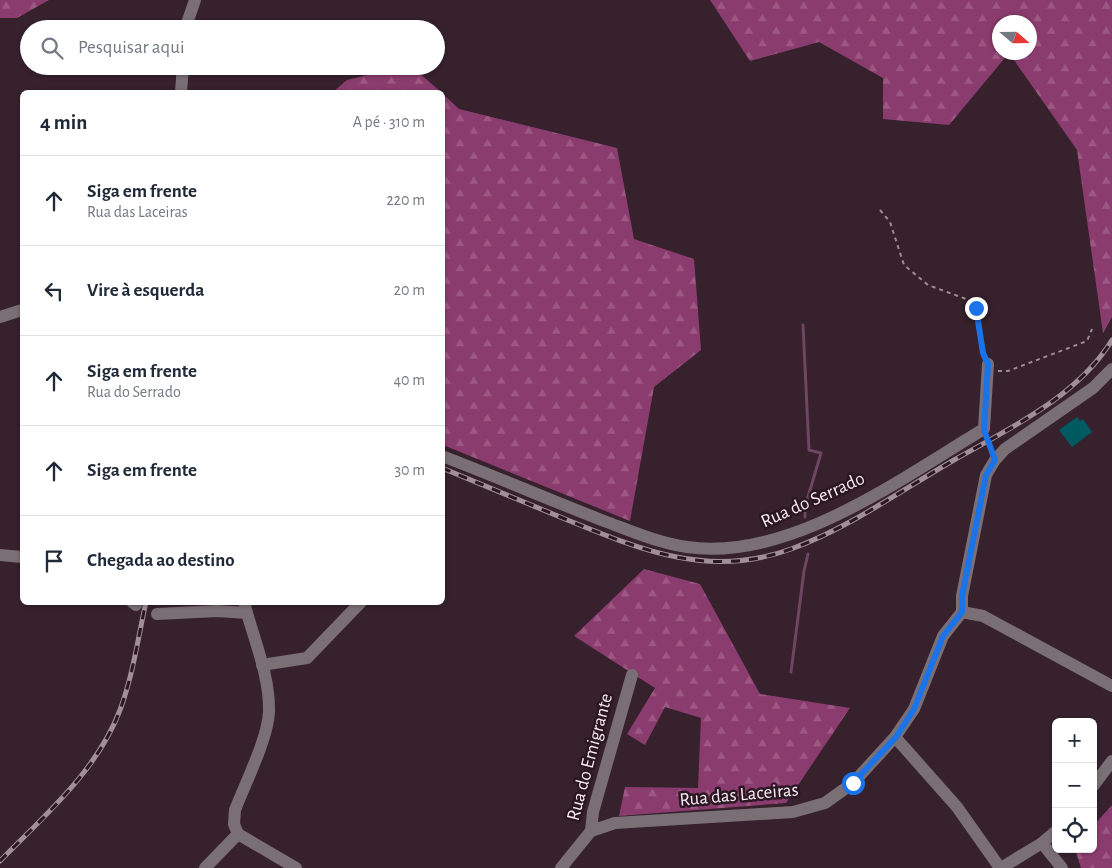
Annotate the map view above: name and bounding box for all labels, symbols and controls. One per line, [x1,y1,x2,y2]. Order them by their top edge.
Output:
north arrow [992,15,1037,60]
search box [20,20,445,75]
icon: search [38,34,66,62]
text: Pesquisar aqui [78,38,184,57]
text: 4 min [40,112,87,133]
text: A pé · 310 m [353,114,425,130]
text: Siga em frente [87,182,197,201]
icon: ahead [40,187,68,215]
text: 220 m [387,192,425,208]
text: Rua das Laceiras [87,204,188,220]
icon: left [40,277,68,305]
text: Vire à esquerda [87,281,204,300]
text: 20 m [394,282,425,298]
route end [965,297,988,320]
text: Siga em frente [87,362,197,381]
icon: ahead [40,367,68,395]
text: 40 m [393,372,425,388]
text: Rua do Serrado [87,384,181,400]
icon: ahead [40,457,68,485]
text: Siga em frente [87,461,197,480]
text: 30 m [395,462,425,478]
street label: Rua do Serrado [758,469,868,531]
icon: arrive [40,547,68,575]
text: Chegada ao destino [87,551,235,570]
street label: Rua do Emigrante [564,691,616,823]
map controls [1052,718,1097,853]
button: + [1052,718,1097,763]
button: − [1052,763,1097,808]
route start [842,772,865,795]
street label: Rua das Laceiras [679,780,799,810]
button: locate [1052,808,1097,853]

